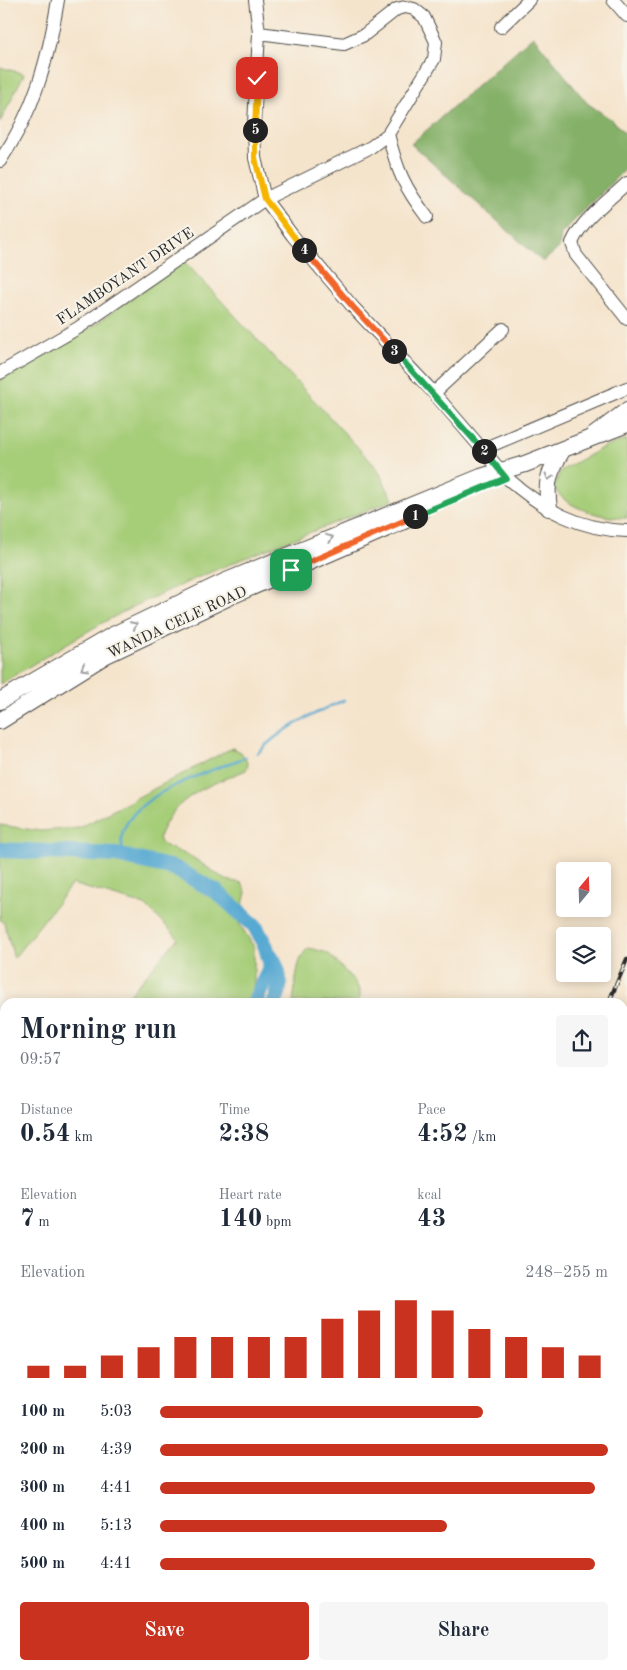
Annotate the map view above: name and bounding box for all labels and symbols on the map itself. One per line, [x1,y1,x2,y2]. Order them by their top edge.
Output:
pin [236,57,278,99]
pin: 5 [242,118,268,142]
street label: FLAMBOYANT DRIVE [55,226,197,329]
pin: 4 [292,238,316,262]
pin: 3 [382,338,406,364]
pin: 2 [472,438,496,464]
one-way arrow [544,473,555,481]
pin: 1 [402,504,428,528]
one-way arrow [325,534,334,544]
pin [270,549,312,591]
street label: WANDA CELE ROAD [106,584,250,662]
one-way arrow [128,621,137,631]
one-way arrow [81,661,90,671]
north arrow [556,862,611,918]

